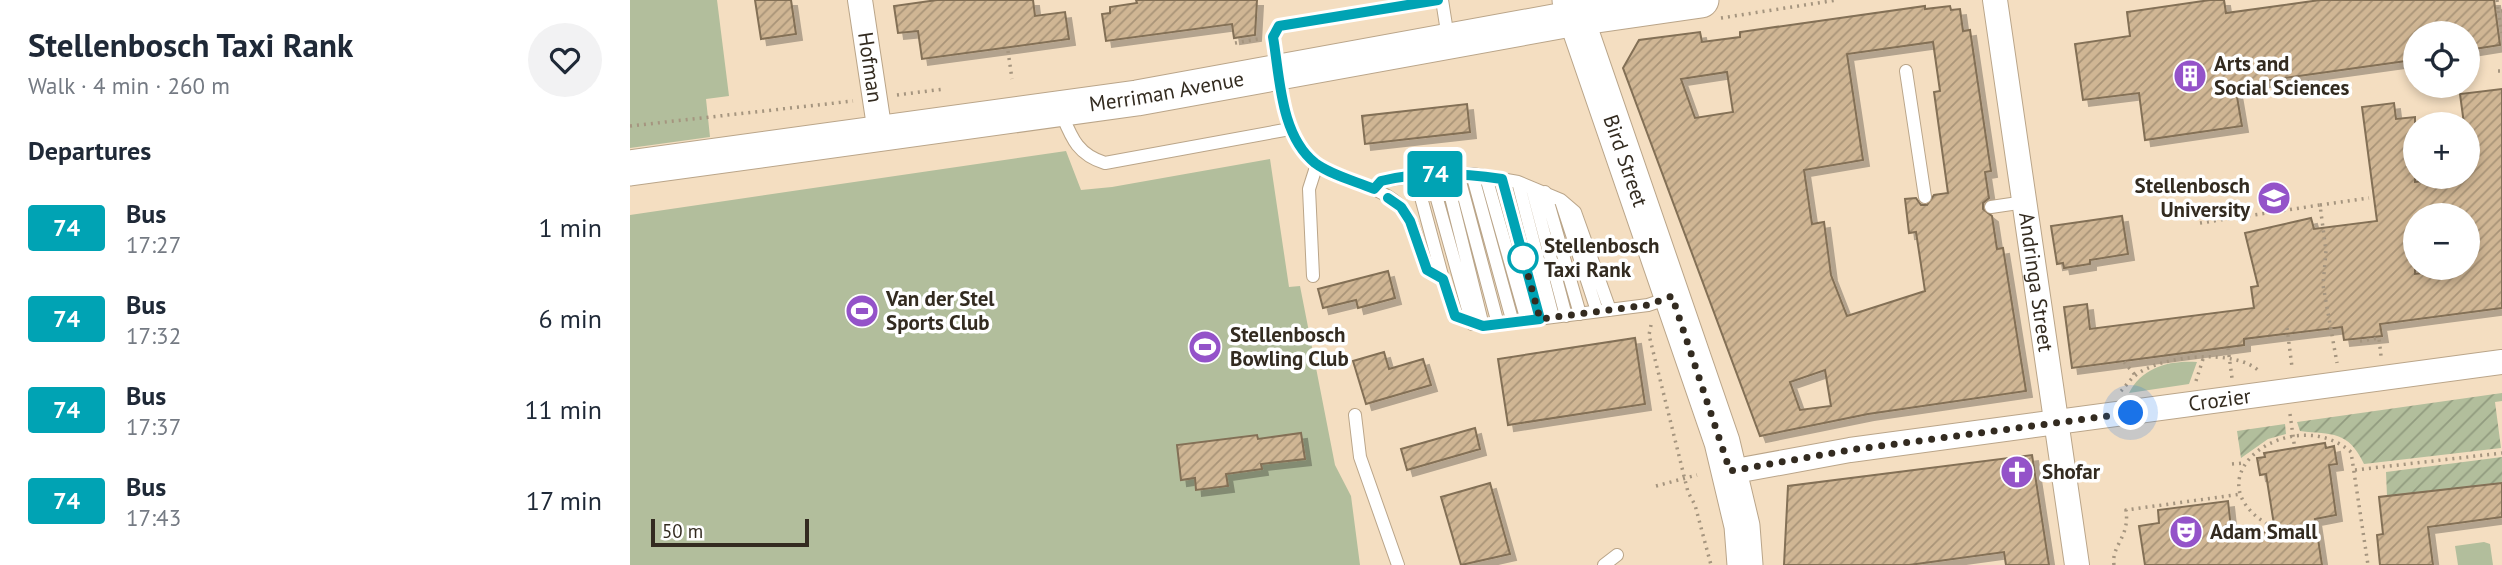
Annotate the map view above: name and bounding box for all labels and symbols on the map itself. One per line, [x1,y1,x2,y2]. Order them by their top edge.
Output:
street label: Hofman [852,30,889,104]
place label: Arts and Social Sciences [2214,50,2349,101]
building icon: Arts and Social Sciences [2171,57,2209,95]
street label: Merriman Avenue [1087,65,1246,117]
street label: Bird Street [1597,111,1654,210]
line badge: 74 [1404,151,1466,197]
place label: Stellenbosch University [2135,172,2251,223]
school or university icon: Stellenbosch University [2255,179,2293,217]
street label: Andringa Street [2013,211,2060,353]
place label: Stellenbosch Taxi Rank [1544,232,1659,283]
marker: Stellenbosch Taxi Rank [1508,243,1538,273]
place label: Van der Stel Sports Club [885,285,995,336]
sports icon: Van der Stel Sports Club [843,292,881,330]
place label: Stellenbosch Bowling Club [1230,321,1349,372]
sports icon: Stellenbosch Bowling Club [1186,328,1224,366]
street label: Crozier [2187,382,2252,417]
your location [2113,395,2148,430]
church icon: Shofar [1998,453,2036,491]
place label: Shofar [2042,458,2101,485]
theatre icon: Adam Small [2167,513,2205,551]
scale bar [651,516,808,548]
place label: Adam Small [2210,518,2318,545]

